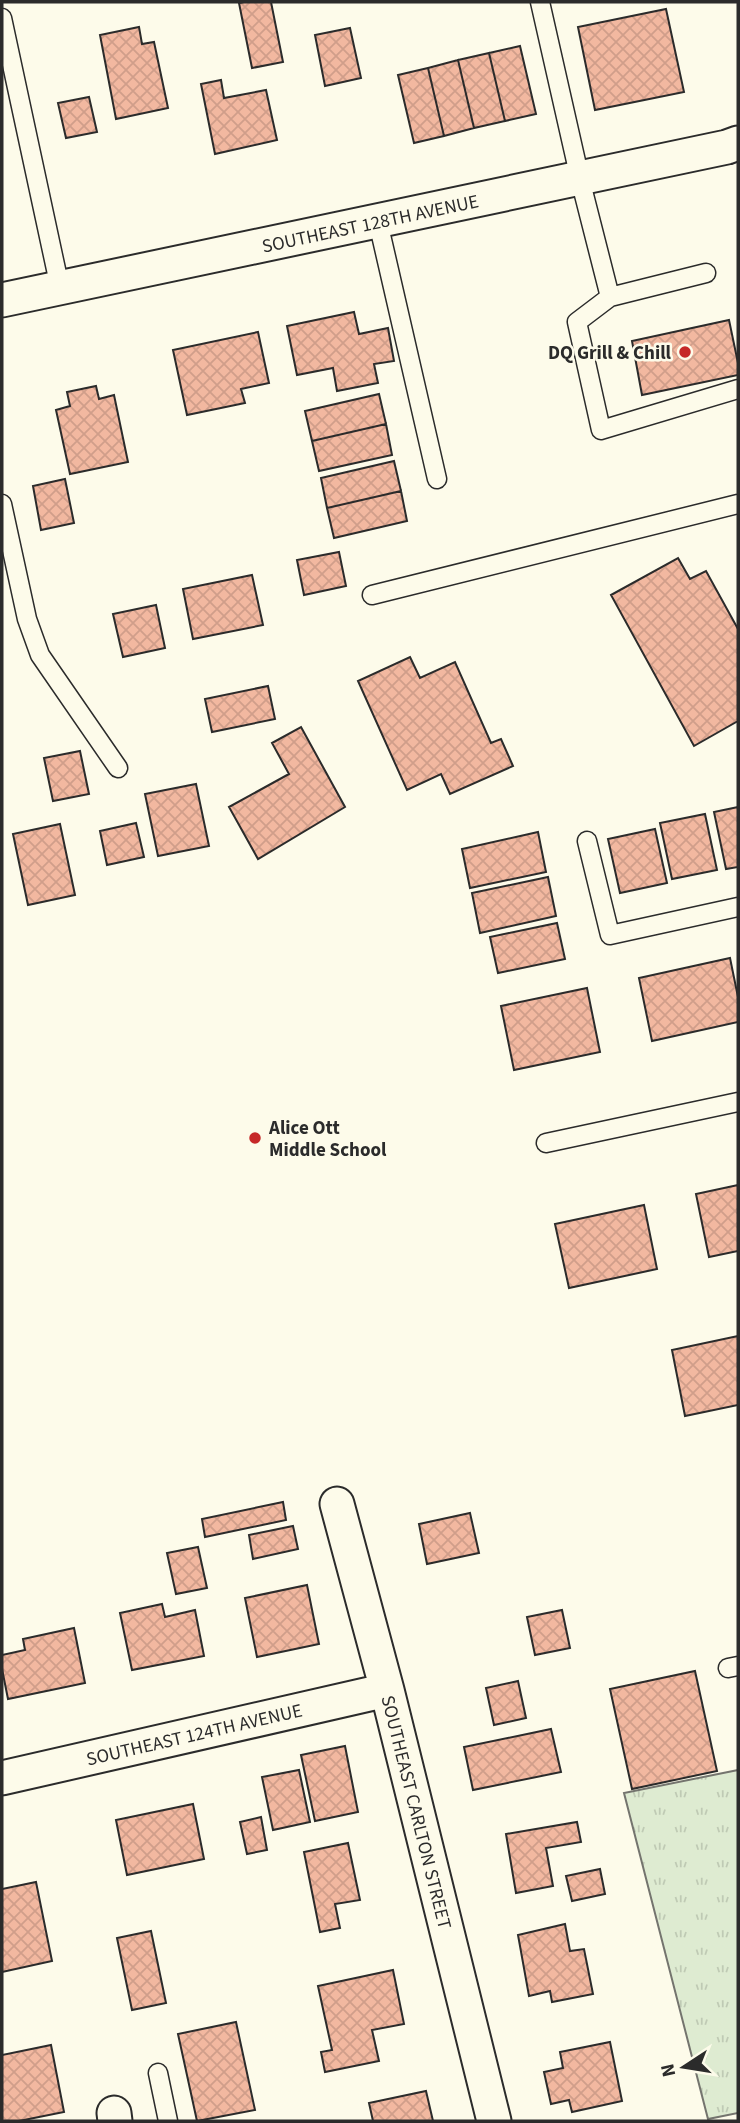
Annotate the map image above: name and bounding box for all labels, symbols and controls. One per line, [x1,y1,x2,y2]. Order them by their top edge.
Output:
street label: SOUTHEAST 128TH AVENUE [260,188,481,261]
place label: DQ Grill & Chill [548,340,672,367]
marker: DQ Grill & Chill [677,344,693,360]
place label: Alice Ott Middle School [268,1115,387,1164]
marker: Alice Ott Middle School [247,1130,263,1146]
street label: SOUTHEAST CARLTON STREET [373,1693,458,1932]
street label: SOUTHEAST 124TH AVENUE [84,1697,305,1773]
north arrow [649,2032,719,2102]
text: N [654,2061,683,2079]

